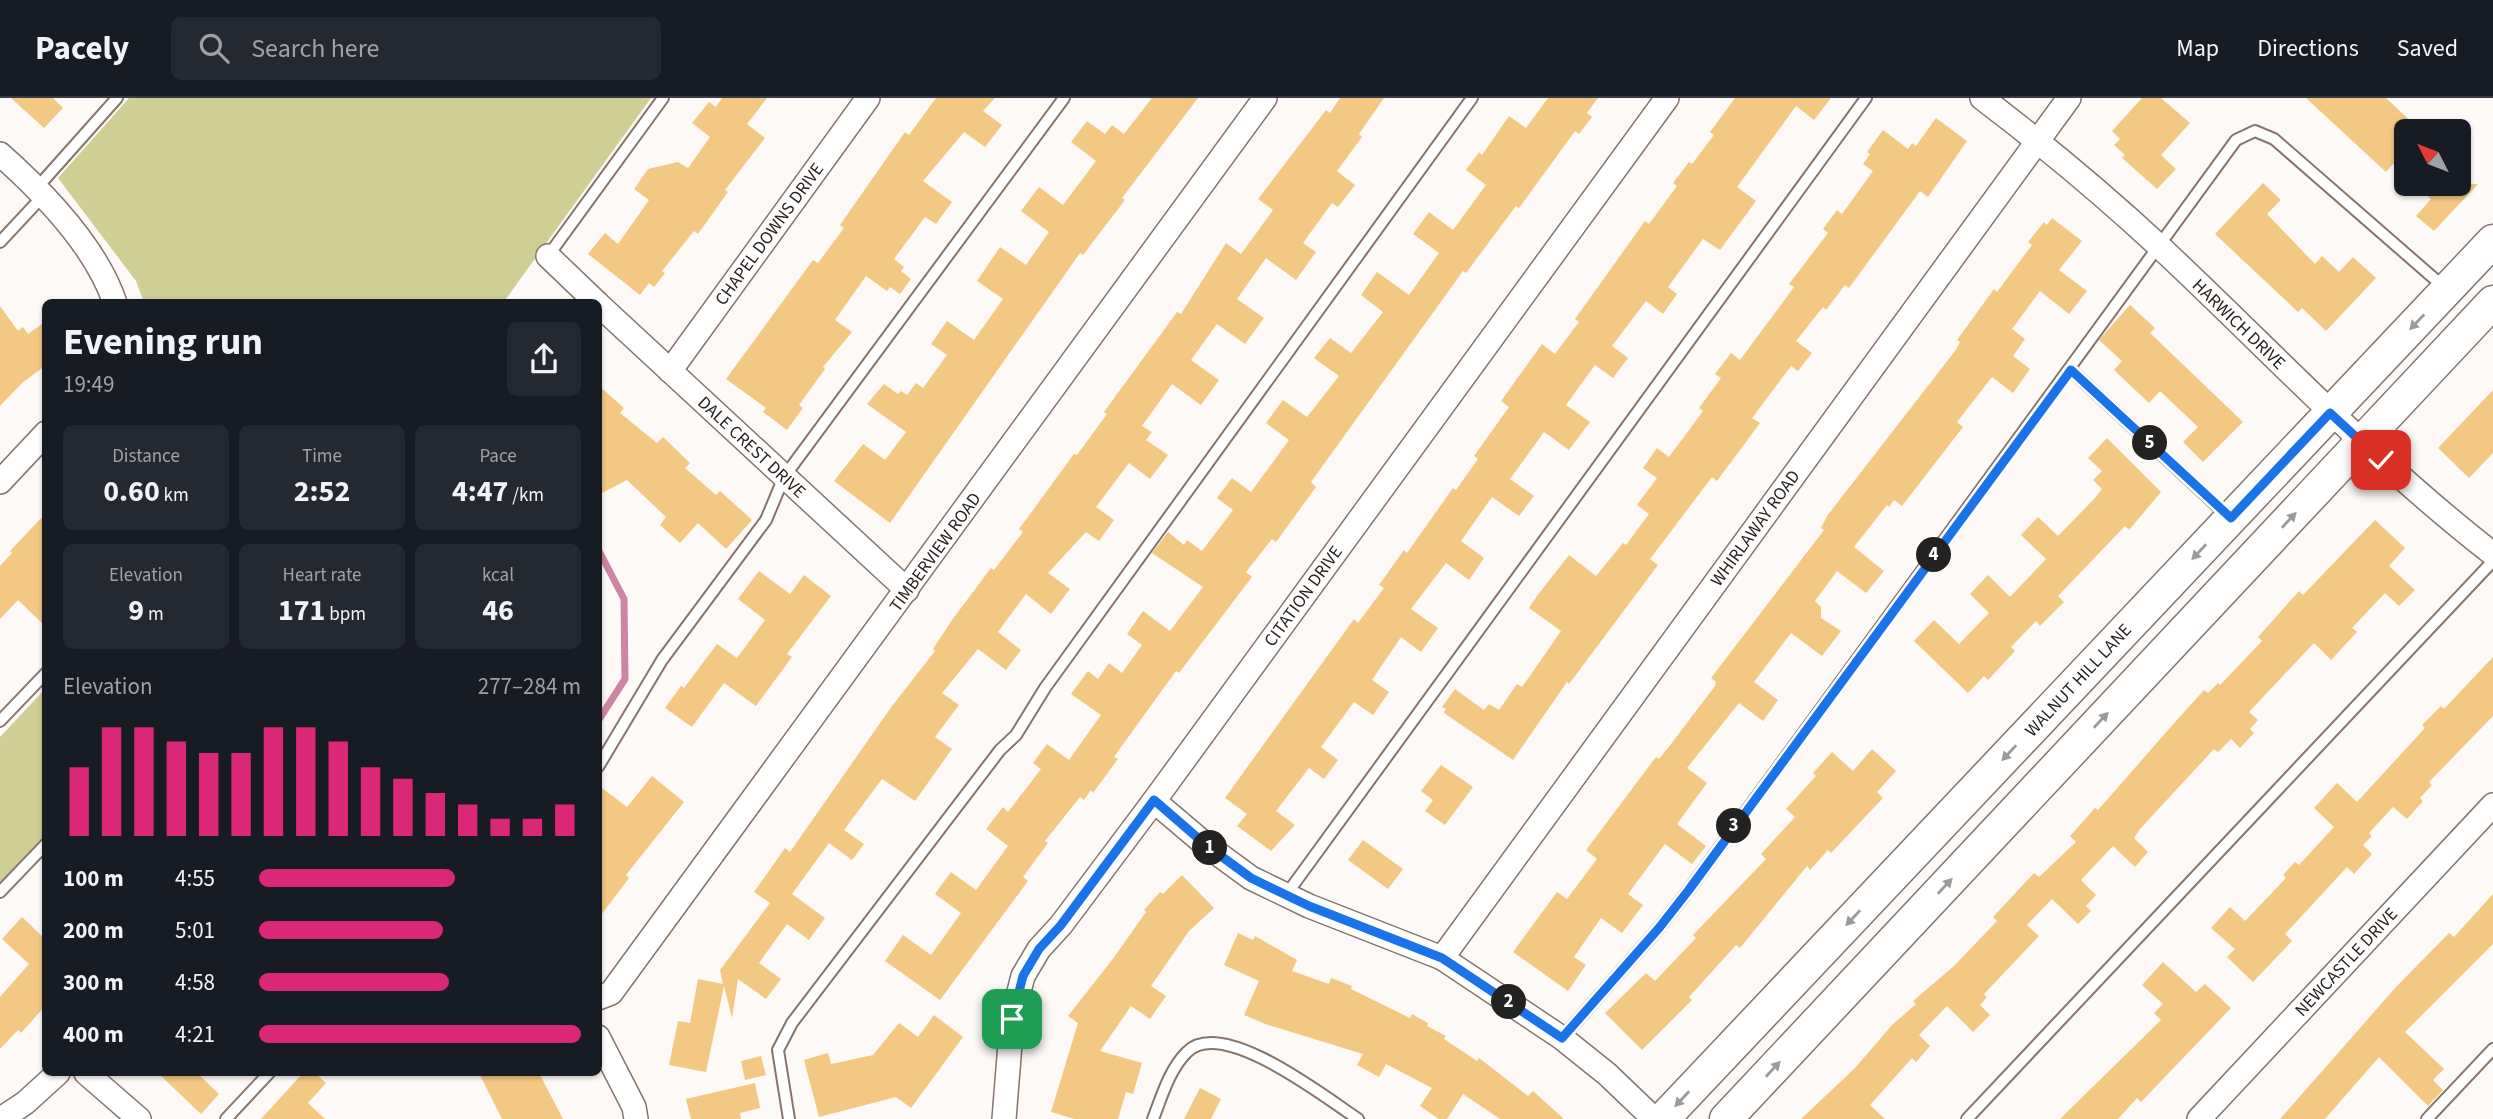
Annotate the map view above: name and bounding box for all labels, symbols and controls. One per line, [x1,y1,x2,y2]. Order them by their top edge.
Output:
search box [171,17,661,80]
text: Pacely [35,25,129,72]
icon: search [195,29,233,67]
text: Search here [251,30,379,67]
text: Map [2176,31,2219,66]
text: Directions [2257,31,2359,66]
text: Saved [2397,31,2458,66]
north arrow [2394,119,2471,196]
map controls [2394,119,2471,196]
street label: CHAPEL DOWNS DRIVE [709,158,830,311]
street label: HARWICH DRIVE [2186,273,2291,375]
one-way arrow [2409,313,2425,330]
text: Evening run [63,315,263,369]
button: share [507,322,581,396]
text: 19:49 [63,368,114,401]
street label: DALE CREST DRIVE [692,391,811,504]
pin: 5 [2132,426,2168,460]
text: 5 [2144,429,2155,456]
pin [2351,430,2411,490]
icon: check [2362,441,2400,479]
text: Distance [112,443,180,470]
text: Time [302,443,342,470]
text: Pace [479,443,517,470]
street label: WHIRLAWAY ROAD [1705,465,1806,592]
text: 0.60 [103,470,160,513]
text: 2:52 [294,470,350,513]
text: 4:47 [452,470,508,513]
text: km [160,482,189,509]
text: /km [508,482,544,509]
street label: TIMBERVIEW ROAD [884,488,987,617]
one-way arrow [2280,512,2296,529]
pin: 4 [1916,538,1952,573]
street label: CITATION DRIVE [1258,541,1349,652]
text: 4 [1928,541,1939,568]
one-way arrow [2191,543,2207,561]
text: Elevation [109,562,183,589]
text: Heart rate [283,562,362,589]
text: kcal [482,562,514,589]
text: 9 [128,589,144,632]
text: 171 [278,589,325,632]
text: 46 [482,589,514,632]
text: m [144,601,164,628]
text: bpm [325,601,366,628]
street label: WALNUT HILL LANE [2019,618,2137,742]
text: Elevation [63,670,153,703]
text: 277–284 m [478,670,581,703]
one-way arrow [2092,712,2108,729]
one-way arrow [2002,744,2018,761]
pin: 3 [1716,808,1752,844]
text: 3 [1728,812,1739,839]
pin: 1 [1192,830,1228,866]
text: 1 [1204,834,1215,861]
text: 100 m [63,862,124,895]
text: 4:55 [175,862,215,895]
one-way arrow [1937,877,1954,894]
street label: NEWCASTLE DRIVE [2289,902,2404,1022]
one-way arrow [1845,909,1861,926]
text: 200 m [63,914,124,947]
text: 5:01 [175,914,215,947]
text: 300 m [63,966,124,999]
text: 4:58 [175,966,215,999]
pin: 2 [1492,984,1526,1020]
text: 2 [1503,988,1514,1015]
pin [982,989,1042,1049]
icon: arrive [993,1000,1031,1038]
text: 400 m [63,1018,124,1051]
text: 4:21 [175,1018,215,1051]
one-way arrow [1764,1061,1780,1078]
one-way arrow [1674,1090,1690,1107]

